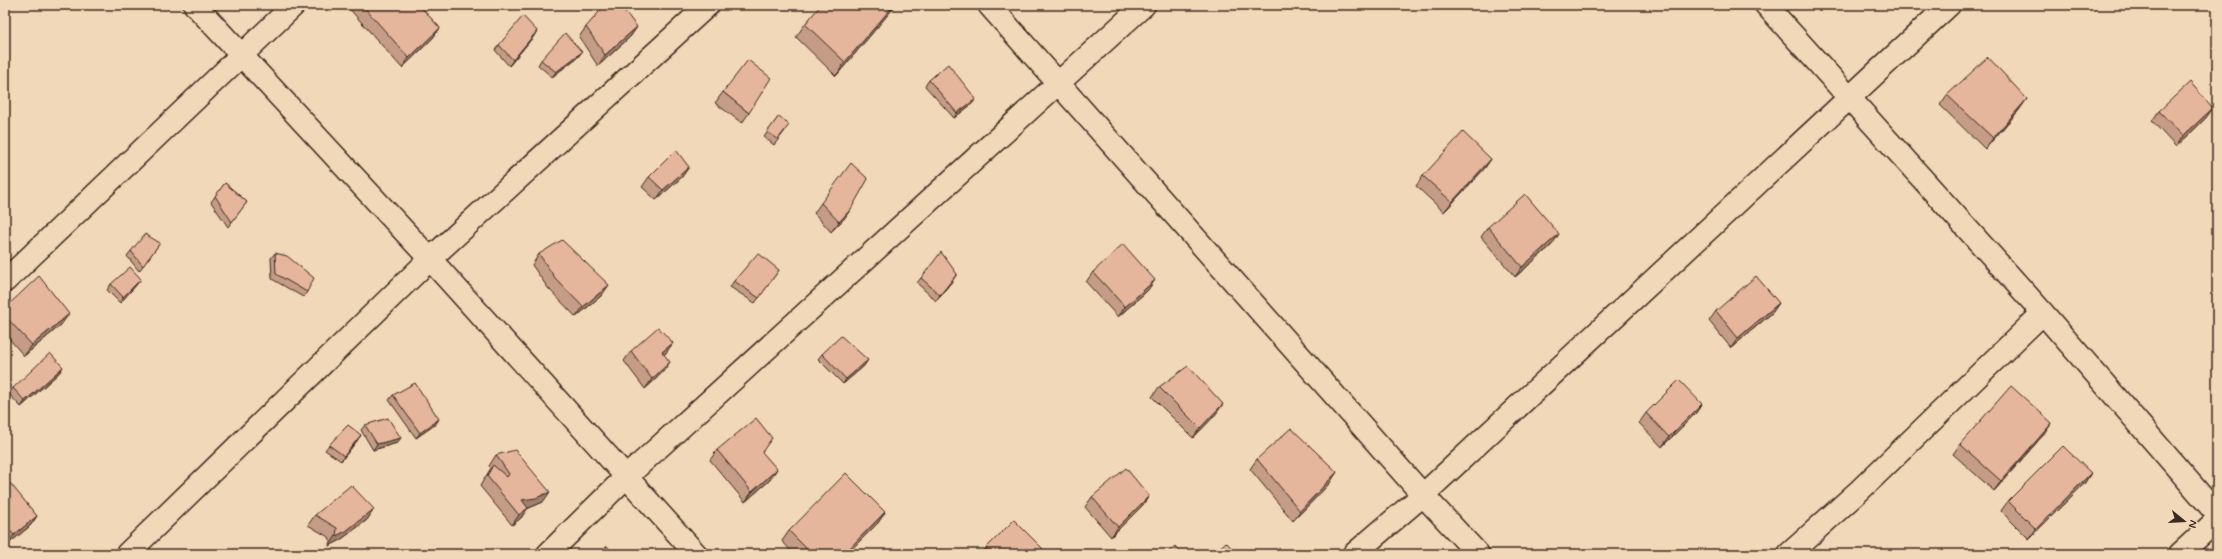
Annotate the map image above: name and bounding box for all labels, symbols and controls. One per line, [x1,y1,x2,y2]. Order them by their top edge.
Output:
north arrow [2164,501,2204,541]
text: N [2185,518,2200,529]

